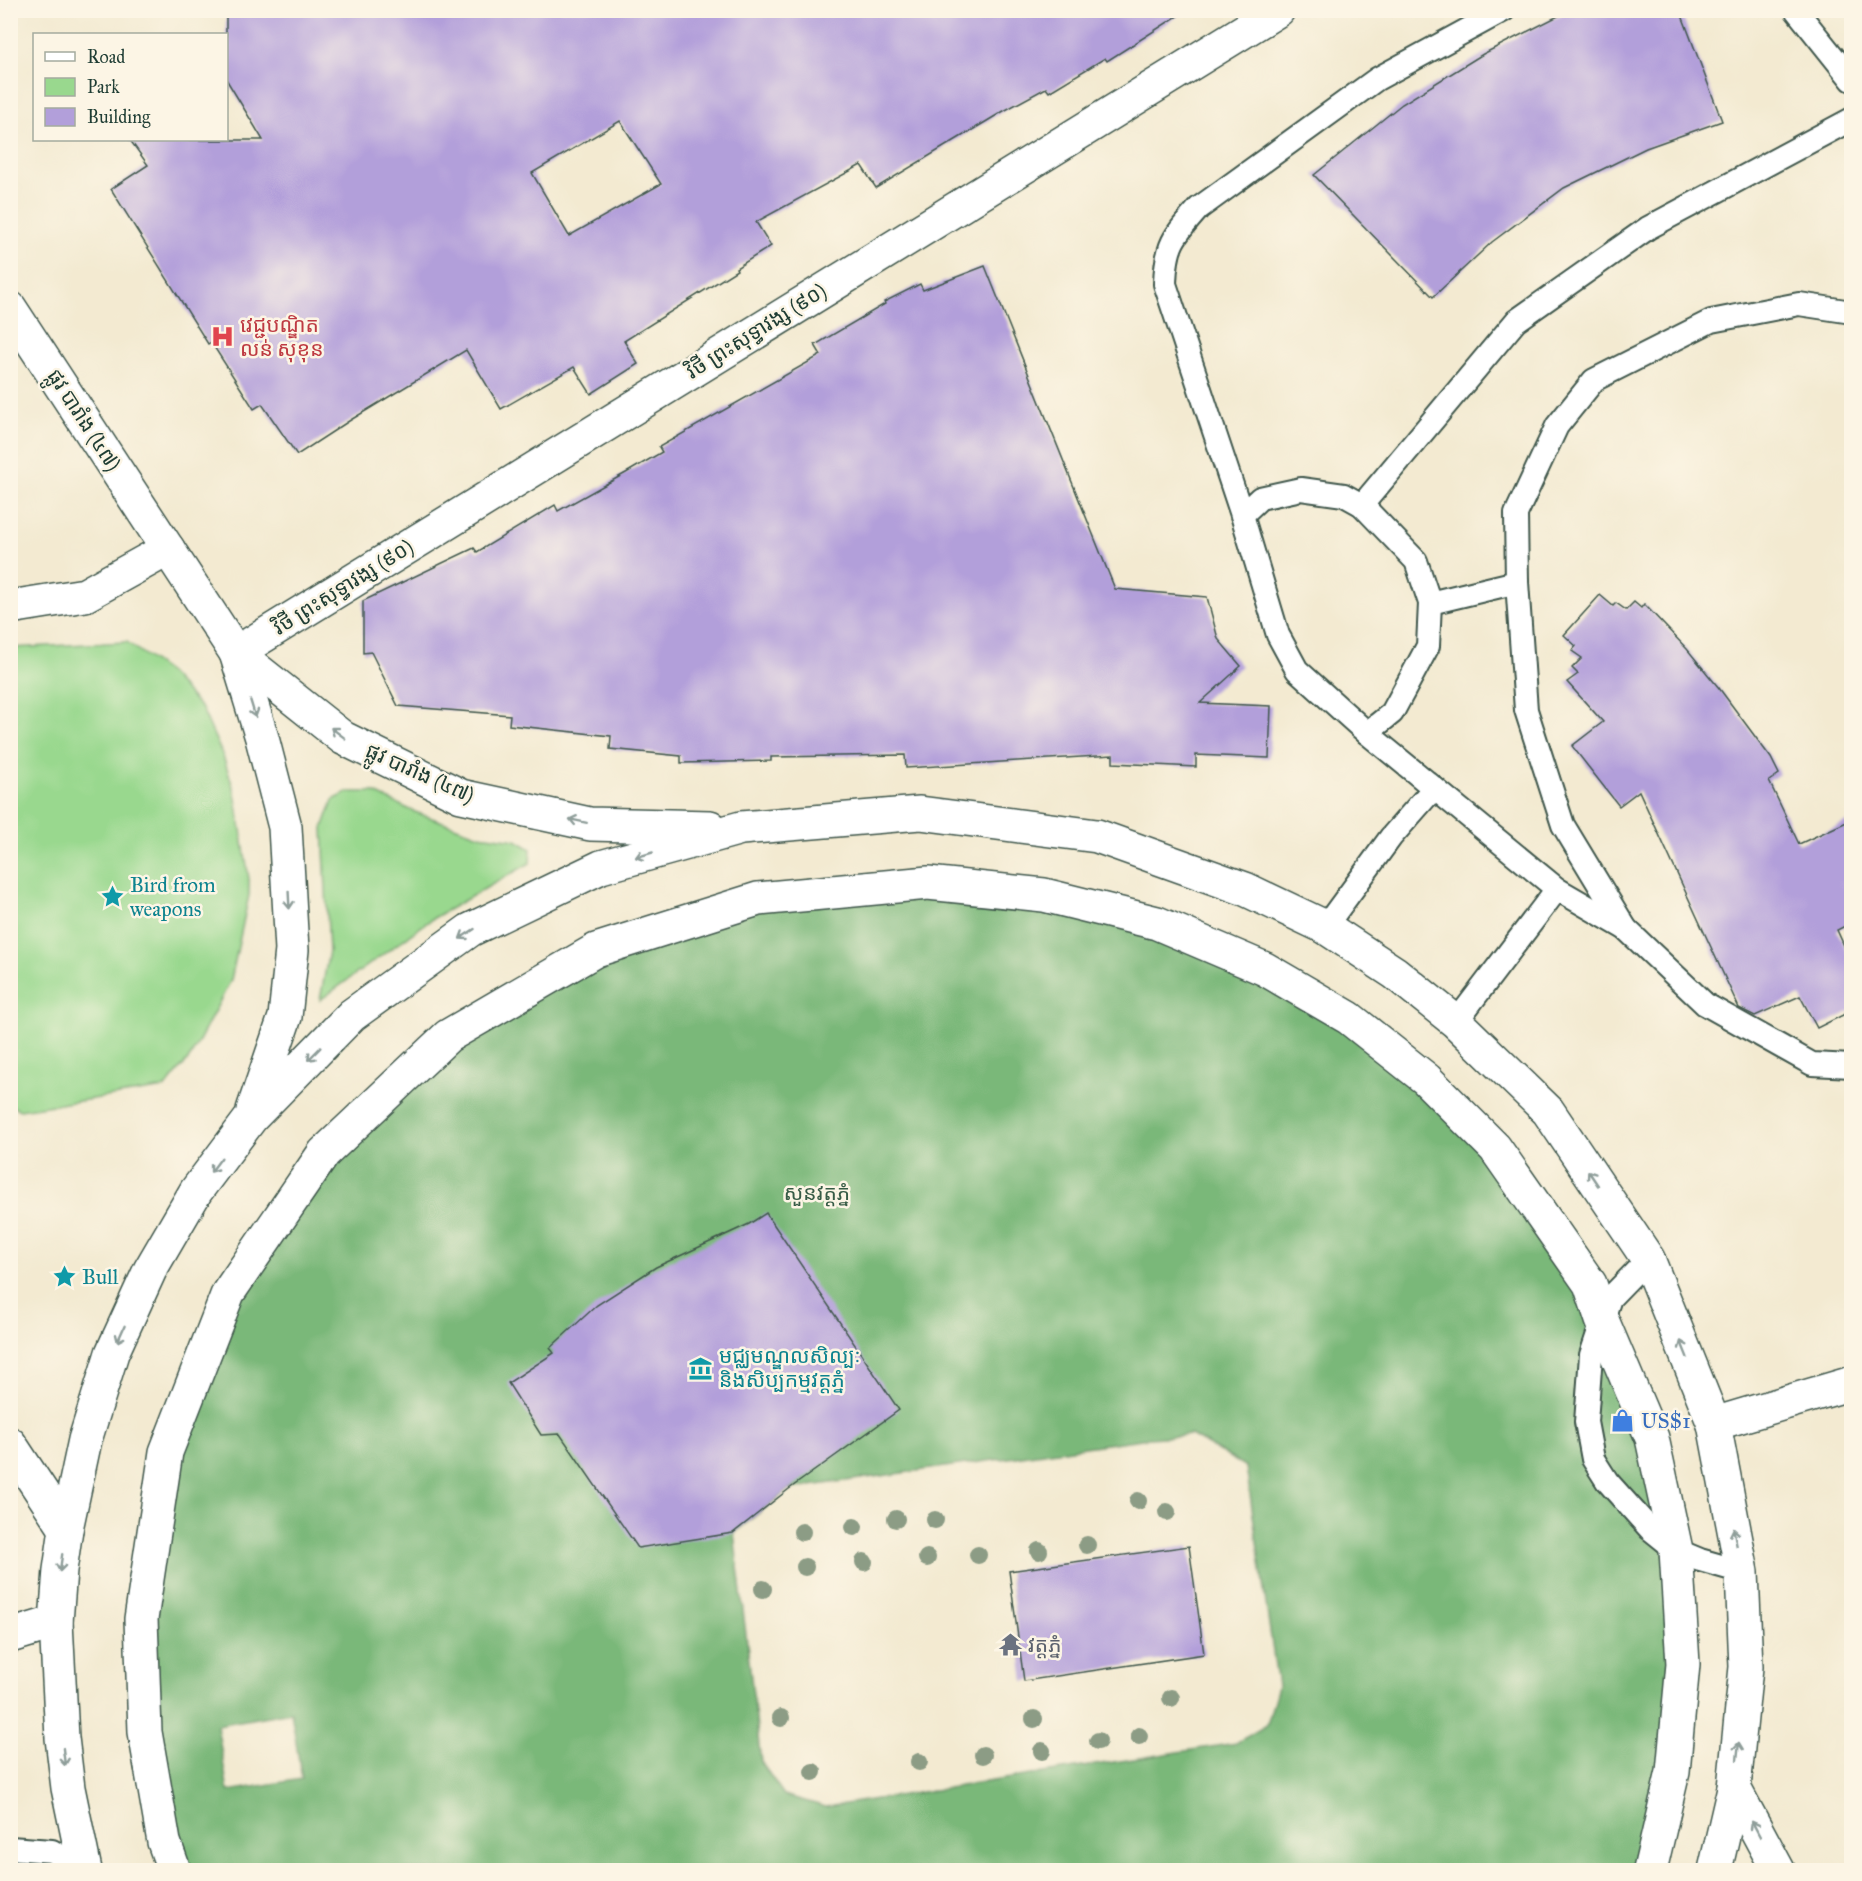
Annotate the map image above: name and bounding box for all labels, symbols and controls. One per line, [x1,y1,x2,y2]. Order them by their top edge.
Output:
legend [33,33,228,141]
text: Road [87,46,125,68]
text: Park [87,76,120,98]
text: Building [87,106,151,129]
street label: វិថី ព្រះសុទ្ធាវង្ស (៩០) [680,277,831,385]
place label: វេជ្ជបណ្ឌិត លន់ សុខុន [240,312,324,363]
hospital icon: វេជ្ជបណ្ឌិត លន់ សុខុន [209,324,235,350]
street label: ផ្លូវ បារាំង (៤៧) [36,364,127,479]
street label: វិថី ព្រះសុទ្ធាវង្ស (៩០) [267,533,418,641]
one-way arrow [248,699,259,718]
one-way arrow [330,727,346,740]
street label: ផ្លូវ បារាំង (៤៧) [359,737,478,814]
one-way arrow [569,815,588,826]
one-way arrow [635,850,654,862]
place label: Bird from weapons [130,872,216,922]
place icon: Bird from weapons [99,884,125,910]
one-way arrow [283,889,294,909]
one-way arrow [458,927,475,940]
one-way arrow [306,1046,321,1061]
one-way arrow [209,1156,222,1172]
one-way arrow [1587,1170,1599,1187]
park label: សួនវត្ដភ្នំ [784,1180,850,1207]
place icon: Bull [51,1264,77,1290]
place label: Bull [82,1264,119,1290]
one-way arrow [114,1325,126,1343]
one-way arrow [1678,1341,1689,1359]
place label: មជ្ឈមណ្ឌលសិល្បៈ និងសិប្បកម្មវត្តភ្នំ [719,1343,861,1394]
museum icon: មជ្ឈមណ្ឌលសិល្បៈ និងសិប្បកម្មវត្តភ្នំ [688,1355,714,1381]
shop icon: US$1 [1610,1408,1636,1434]
place label: US$1 [1641,1408,1690,1434]
one-way arrow [1729,1527,1740,1547]
one-way arrow [55,1553,66,1572]
temple icon: វត្ដភ្នំ [997,1632,1023,1658]
place label: វត្ដភ្នំ [1028,1632,1062,1659]
one-way arrow [1733,1742,1744,1762]
one-way arrow [59,1747,70,1767]
one-way arrow [1750,1821,1761,1839]

